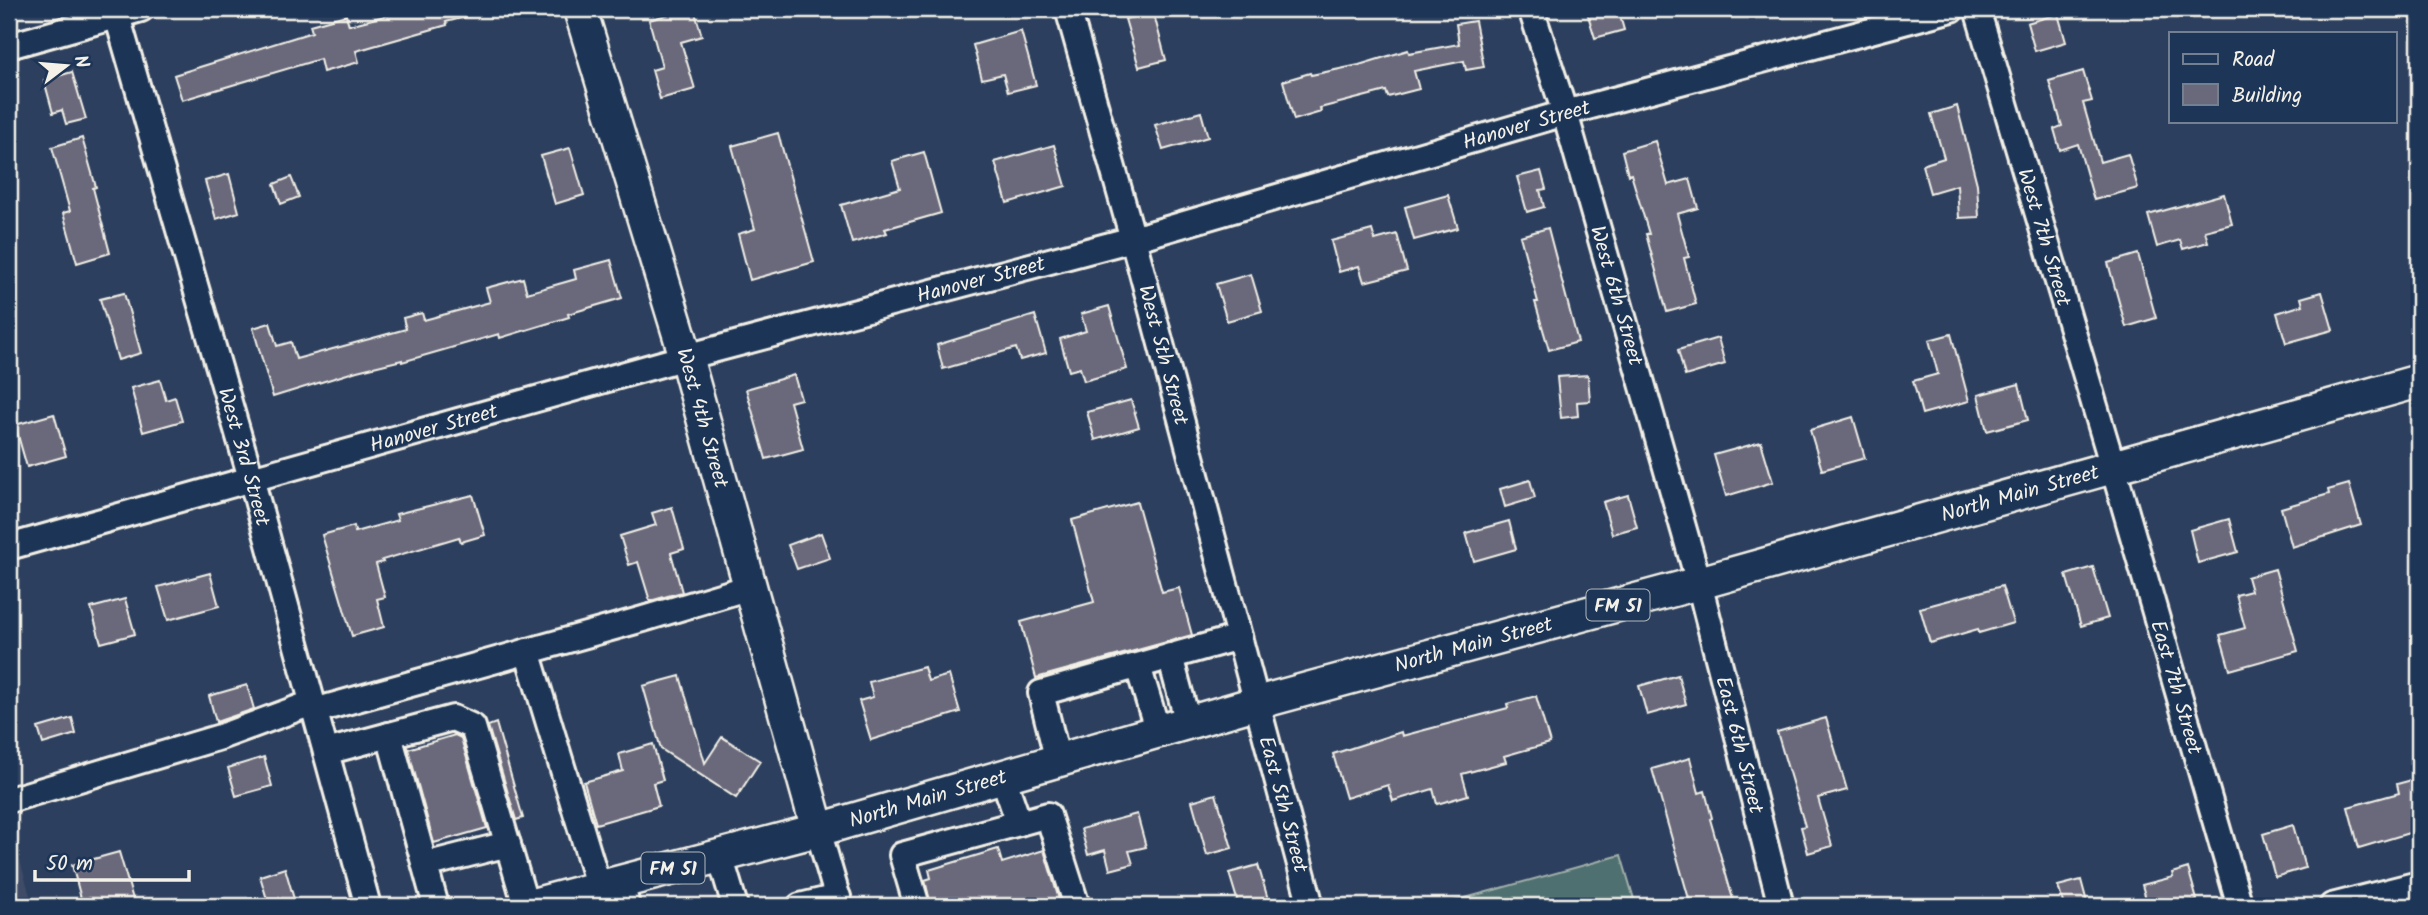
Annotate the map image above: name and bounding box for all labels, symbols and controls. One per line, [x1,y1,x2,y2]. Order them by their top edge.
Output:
north arrow [32,32,102,102]
legend [2169,32,2396,122]
text: Road [2232,44,2275,77]
text: N [64,52,96,72]
text: Building [2232,80,2302,113]
street label: Hanover Street [1459,92,1595,160]
street label: West 7th Street [2007,165,2080,311]
street label: West 6th Street [1580,222,1651,370]
street label: Hanover Street [913,248,1050,313]
street label: West 5th Street [1128,282,1197,430]
street label: West 4th Street [666,344,737,493]
street label: West 3rd Street [208,384,279,531]
street label: Hanover Street [366,395,503,463]
street label: North Main Street [1937,456,2104,532]
road number: FM 51 [1586,590,1650,620]
street label: North Main Street [1391,608,1557,683]
street label: East 7th Street [2140,617,2211,760]
street label: East 6th Street [1705,673,1772,818]
street label: East 5th Street [1248,733,1317,877]
street label: North Main Street [845,761,1012,838]
scale bar [35,838,189,882]
text: 50 m [46,848,93,881]
road number: FM 51 [642,852,704,884]

